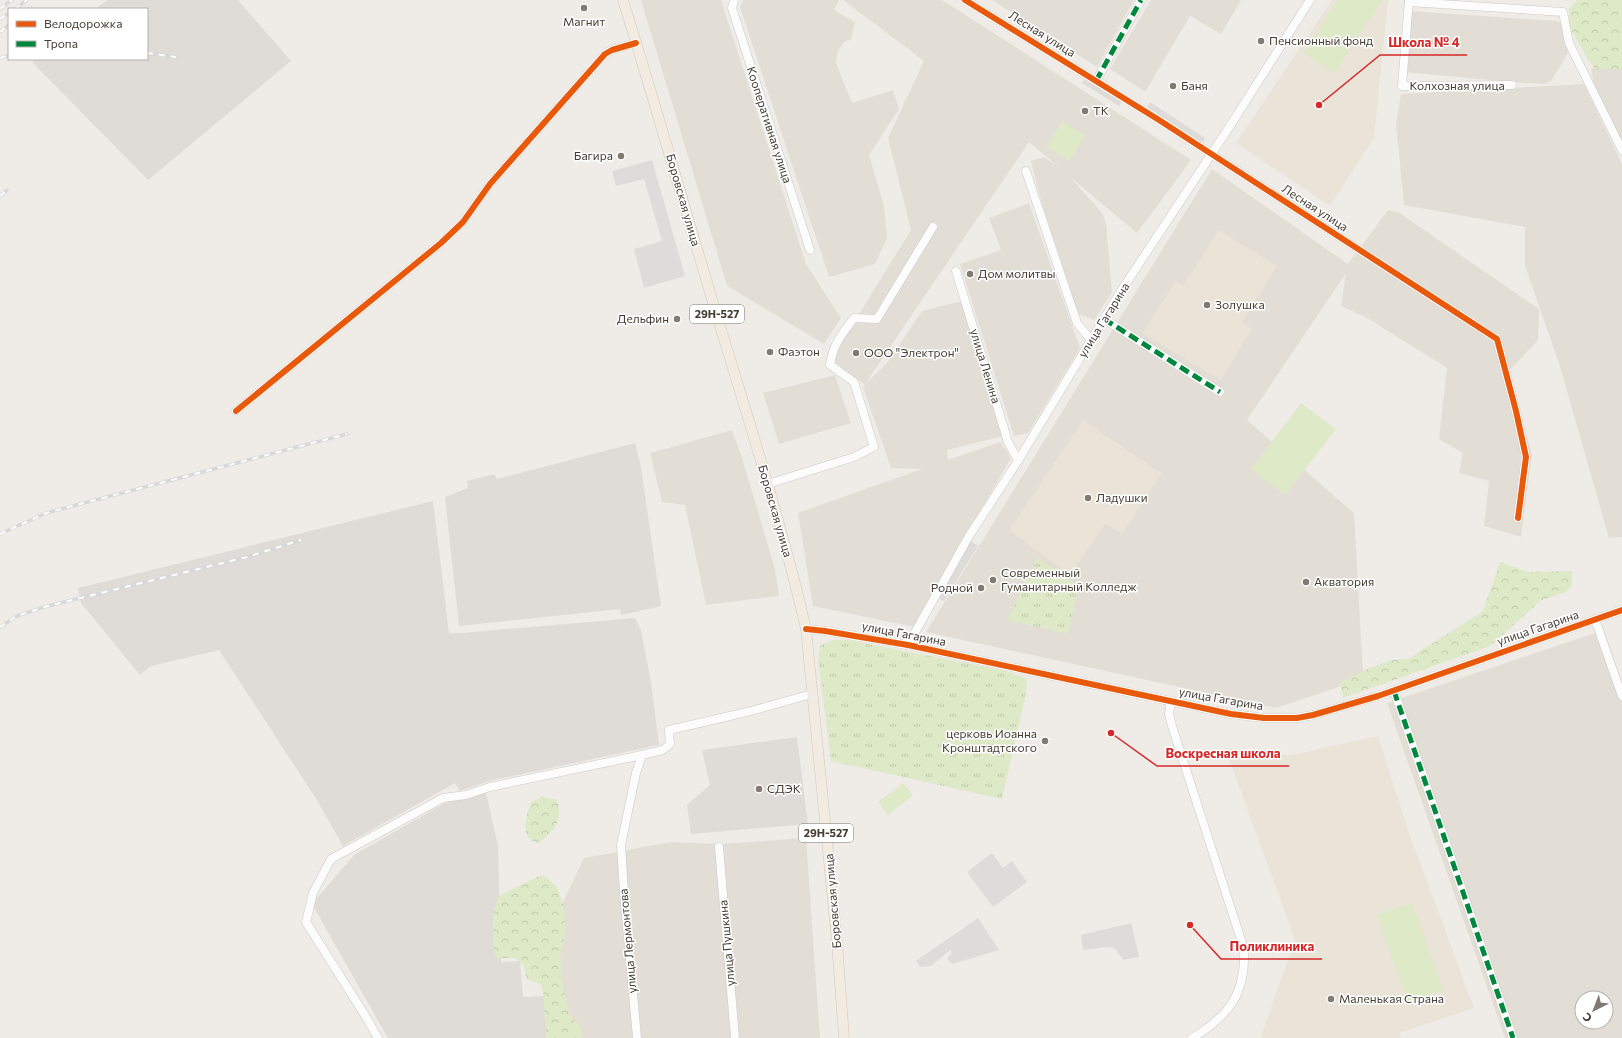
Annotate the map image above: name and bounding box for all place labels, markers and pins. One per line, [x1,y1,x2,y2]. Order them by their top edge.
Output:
marker: Магнит [579,3,589,13]
place label: Магнит [563,14,605,28]
callout: Школа № 4 [1380,30,1467,55]
place label: Пенсионный фонд [1269,33,1373,47]
marker: Пенсионный фонд [1256,36,1266,46]
place label: Баня [1181,78,1208,92]
marker: Баня [1168,81,1178,91]
place label: ТК [1093,103,1109,117]
marker: ТК [1080,106,1090,116]
place label: Багира [574,148,613,162]
marker: Багира [616,151,626,161]
place label: Дом молитвы [978,266,1056,280]
marker: Дом молитвы [965,269,975,279]
place label: Золушка [1215,297,1265,311]
marker: Золушка [1202,300,1212,310]
place label: Дельфин [617,311,669,325]
marker: Дельфин [672,314,682,324]
place label: Фаэтон [778,344,820,358]
place label: ООО "Электрон" [864,345,959,359]
marker: Фаэтон [765,347,775,357]
marker: ООО "Электрон" [851,348,861,358]
place label: Ладушки [1096,490,1148,504]
marker: Ладушки [1083,493,1093,503]
place label: Современный Гуманитарный Колледж [1001,565,1137,593]
place label: Акватория [1314,574,1374,588]
marker: Современный Гуманитарный Колледж [988,575,998,585]
marker: Акватория [1301,577,1311,587]
place label: Родной [931,580,973,594]
marker: Родной [976,583,986,593]
place label: церковь Иоанна Кронштадтского [942,726,1037,754]
marker: церковь Иоанна Кронштадтского [1040,736,1050,746]
callout: Воскресная школа [1157,741,1289,766]
place label: СДЭК [767,781,801,795]
marker: СДЭК [754,784,764,794]
callout: Поликлиника [1221,934,1322,959]
place label: Маленькая Страна [1339,991,1444,1005]
marker: Маленькая Страна [1326,994,1336,1004]

